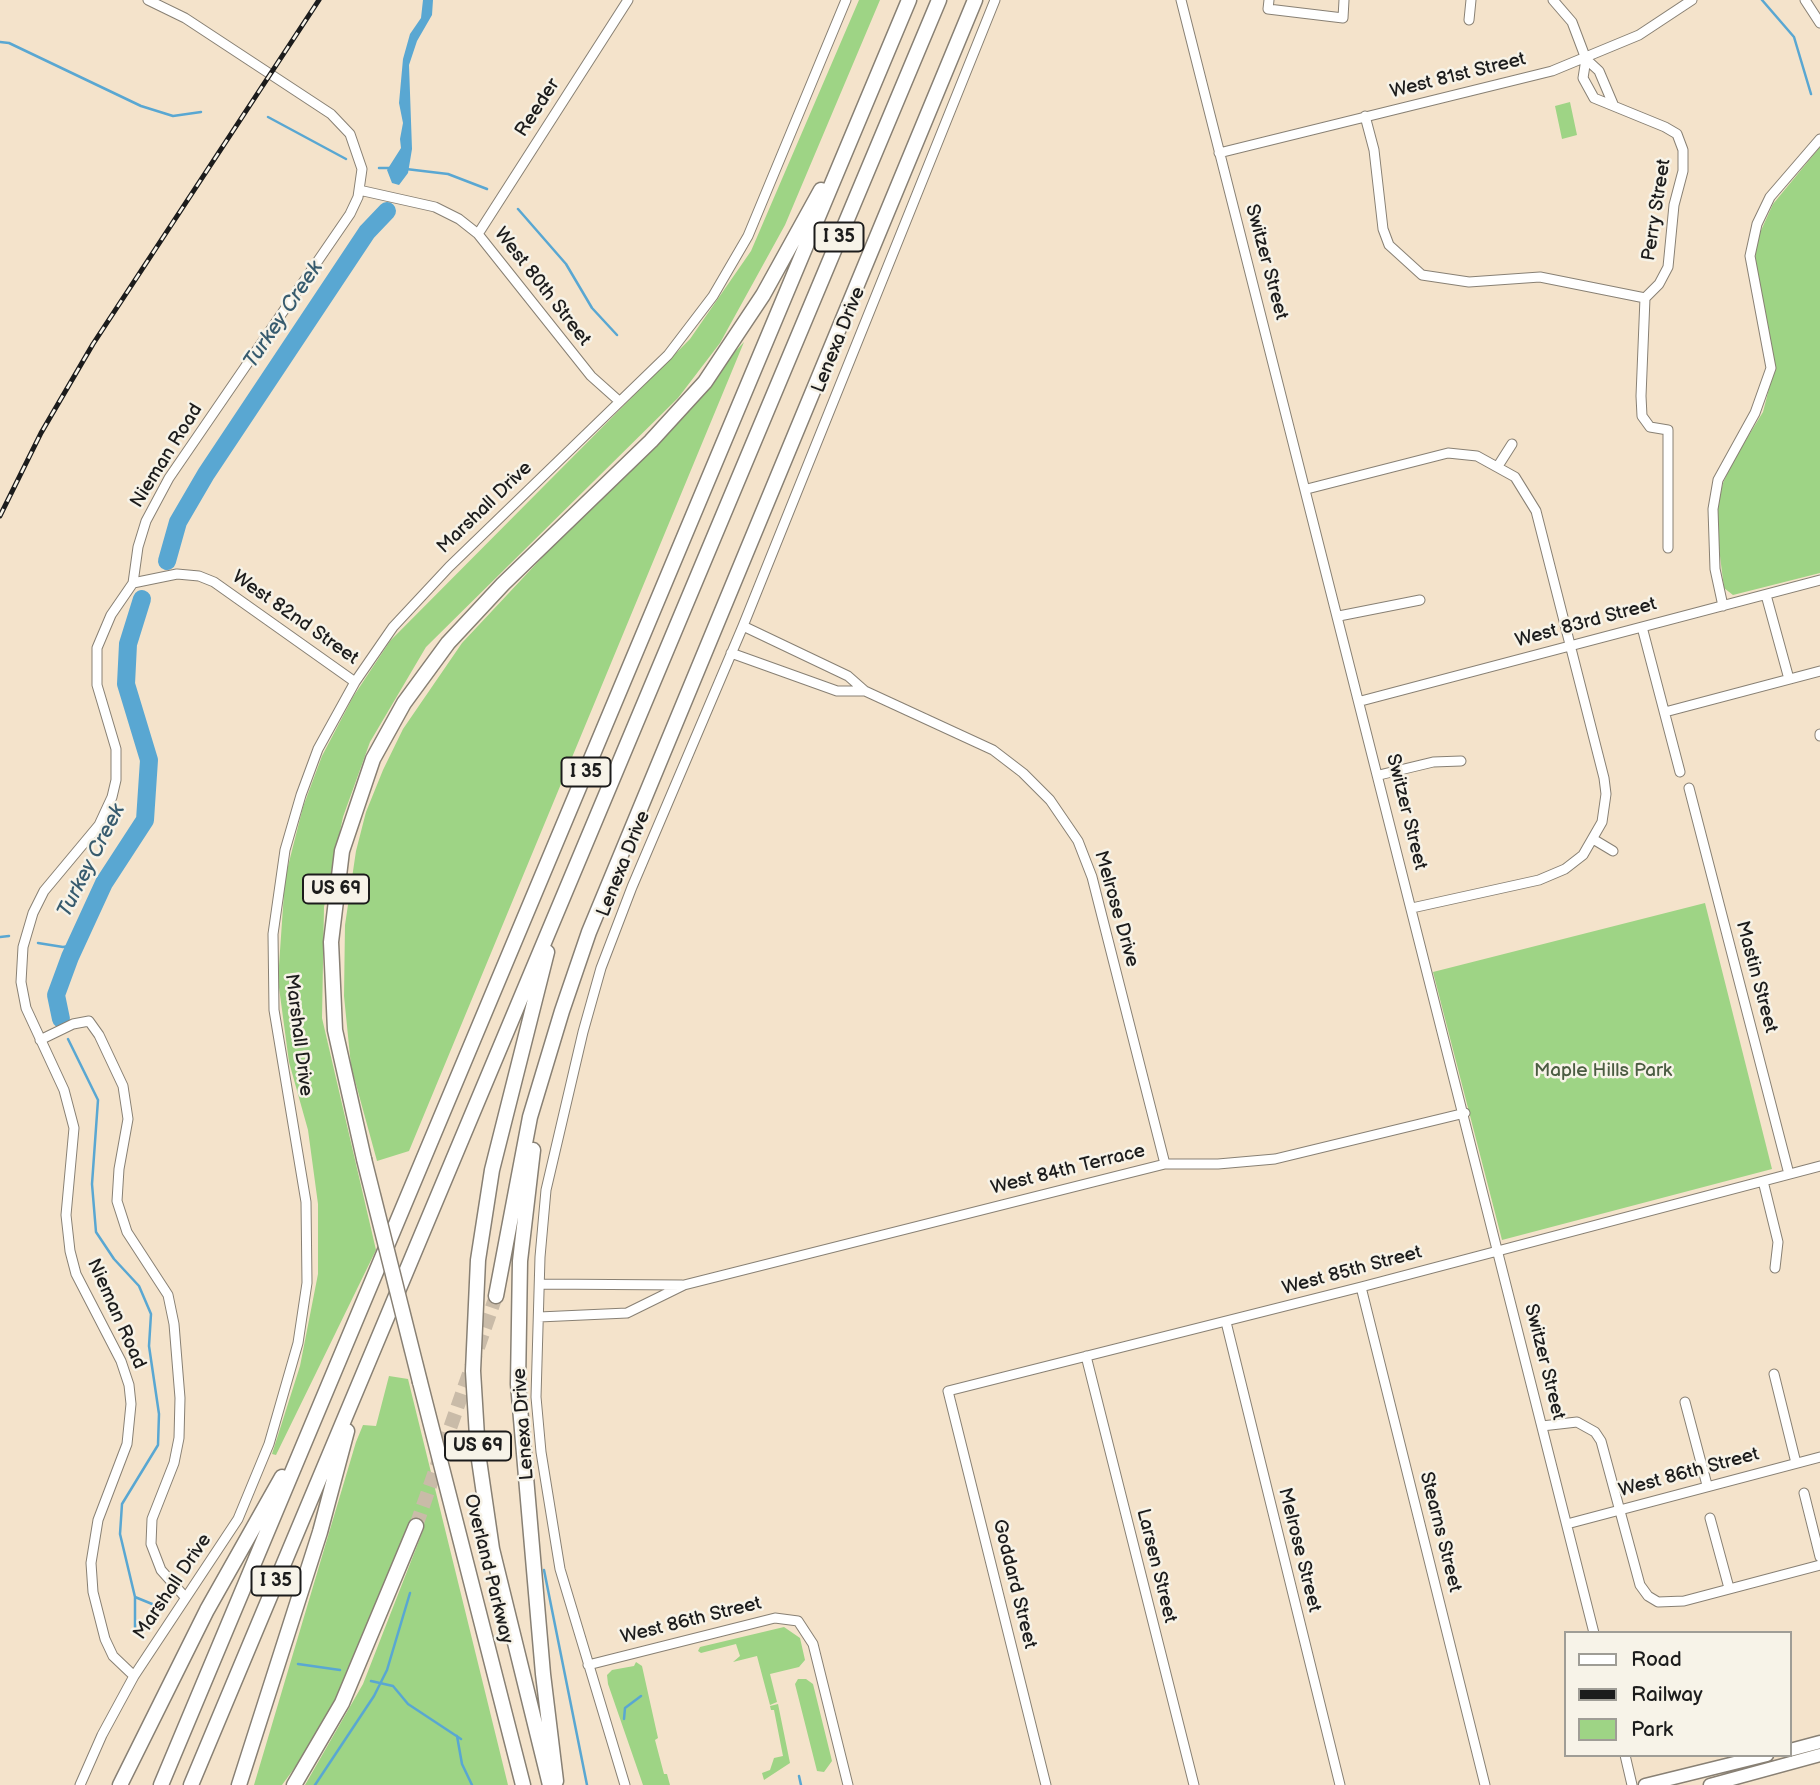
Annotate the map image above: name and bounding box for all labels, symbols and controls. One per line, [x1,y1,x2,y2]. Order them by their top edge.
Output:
street label: West 81st Street [1388,48,1528,104]
street label: Reeder [511,75,565,141]
street label: Perry Street [1638,157,1676,263]
street label: Switzer Street [1240,202,1292,322]
road number: I 35 [814,222,864,251]
street label: West 80th Street [489,223,595,351]
water label: Turkey Creek [239,257,329,373]
street label: Lenexa Drive [807,284,871,396]
street label: Nieman Road [126,400,208,512]
street label: Marshall Drive [433,457,537,559]
street label: West 82nd Street [227,566,363,670]
street label: West 83rd Street [1513,593,1659,653]
street label: Switzer Street [1381,752,1431,872]
road number: I 35 [562,758,610,786]
water label: Turkey Creek [53,800,131,922]
street label: Lenexa Drive [592,808,656,920]
street label: Melrose Drive [1089,848,1143,970]
road number: US 69 [303,874,369,904]
street label: Mastin Street [1730,919,1782,1035]
street label: Marshall Drive [279,973,317,1097]
park label: Maple Hills Park [1534,1060,1672,1082]
street label: West 84th Terrace [989,1140,1147,1200]
street label: West 85th Street [1280,1241,1424,1301]
street label: Nieman Road [82,1255,150,1373]
street label: Switzer Street [1519,1302,1569,1422]
street label: Lenexa Drive [509,1367,539,1481]
road number: US 69 [445,1432,511,1461]
street label: West 86th Street [1616,1443,1762,1503]
street label: Stearns Street [1414,1470,1466,1594]
street label: Melrose Street [1273,1486,1325,1614]
street label: Overland Parkway [458,1492,518,1646]
street label: Larsen Street [1131,1507,1181,1625]
street label: Goddard Street [987,1517,1041,1651]
street label: Marshall Drive [129,1530,217,1644]
road number: I 35 [252,1566,300,1596]
street label: West 86th Street [618,1592,764,1650]
legend [1564,1631,1792,1757]
text: Road [1631,1647,1682,1672]
text: Railway [1631,1682,1703,1707]
text: Park [1631,1717,1673,1742]

